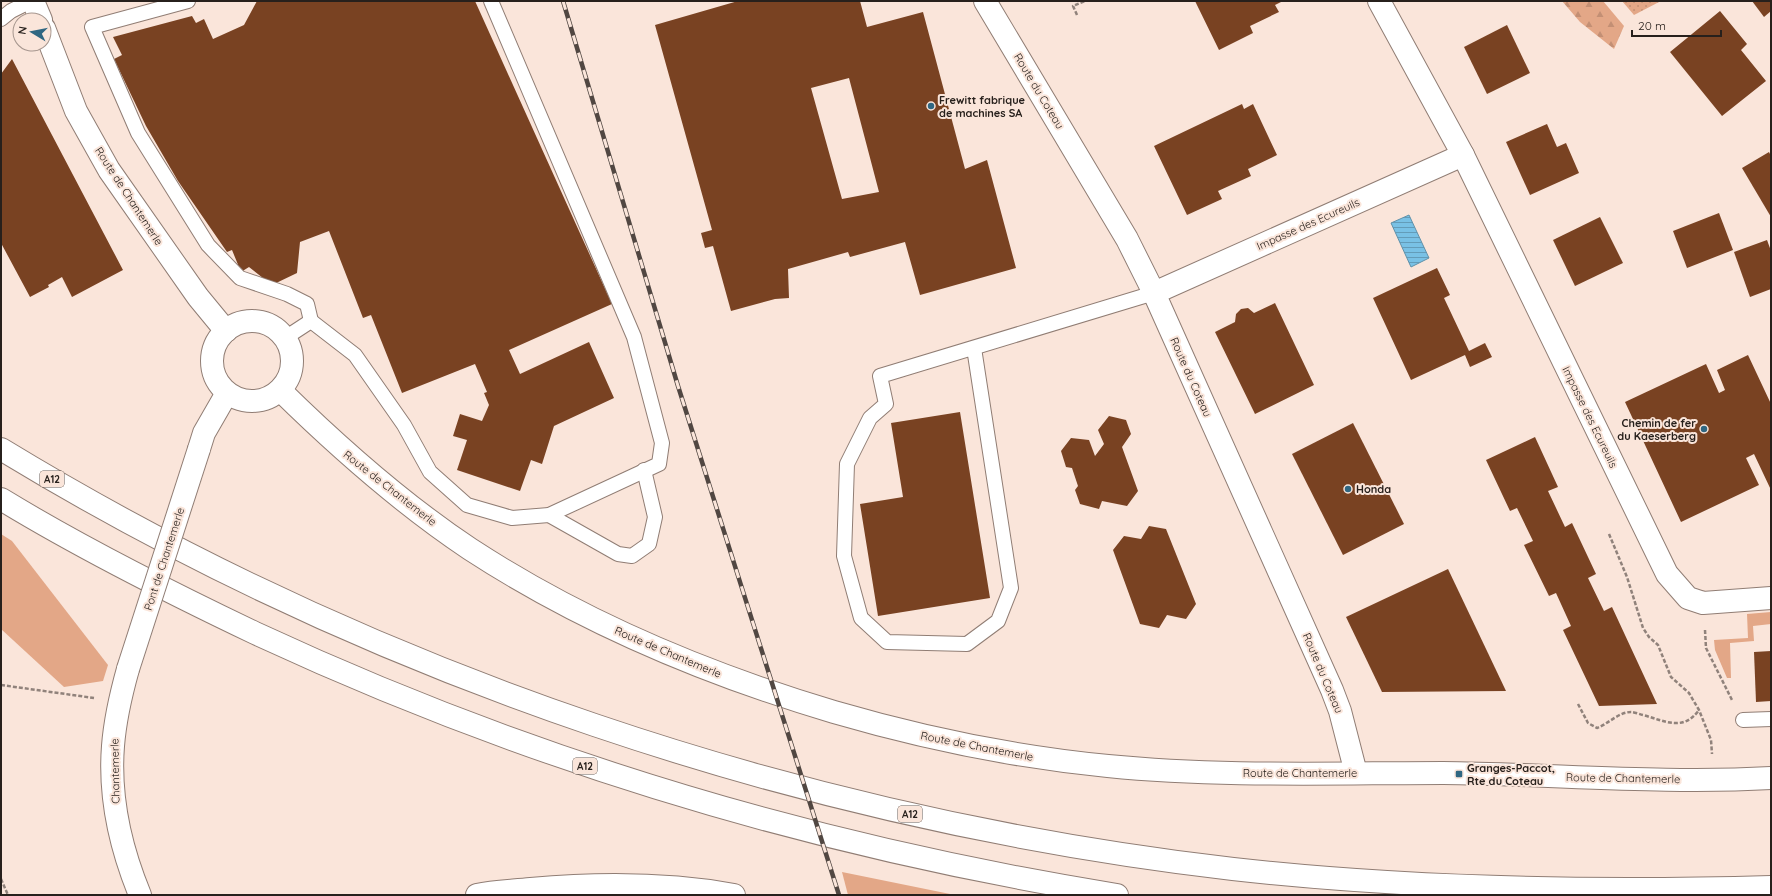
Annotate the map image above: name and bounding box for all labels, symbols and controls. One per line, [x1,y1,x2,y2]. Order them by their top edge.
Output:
north arrow [12,12,52,52]
scale bar [1632,12,1721,38]
text: 20 m [1638,18,1666,33]
text: N [15,25,30,35]
street label: Route du Coteau [1011,51,1067,131]
place label: Frewitt fabrique de machines SA [939,93,1026,120]
marker: Frewitt fabrique de machines SA [926,101,936,111]
street label: Route de Chantemerle [92,144,166,248]
street label: Impasse des Ecureuils [1254,195,1362,253]
street label: Route du Coteau [1167,335,1215,419]
street label: Impasse des Ecureuils [1559,364,1621,470]
place label: Chemin de fer du Kaeserberg [1617,416,1696,443]
marker: Chemin de fer du Kaeserberg [1699,424,1709,434]
street label: Route de Chantemerle [341,447,439,529]
road number: A12 [40,471,64,487]
place label: Honda [1356,482,1391,496]
marker: Honda [1343,484,1353,494]
street label: Pont de Chantemerle [141,506,187,612]
street label: Route de Chantemerle [613,623,723,681]
street label: Route du Coteau [1300,631,1346,715]
street label: Route de Chantemerle [919,728,1035,764]
street label: Chantemerle [107,738,123,804]
road number: A12 [573,758,597,774]
place label: Granges-Paccot, Rte du Coteau [1467,761,1555,788]
street label: Route de Chantemerle [1243,766,1357,780]
marker: Granges-Paccot, Rte du Coteau [1454,769,1464,779]
street label: Route de Chantemerle [1566,770,1680,786]
road number: A12 [898,806,922,822]

